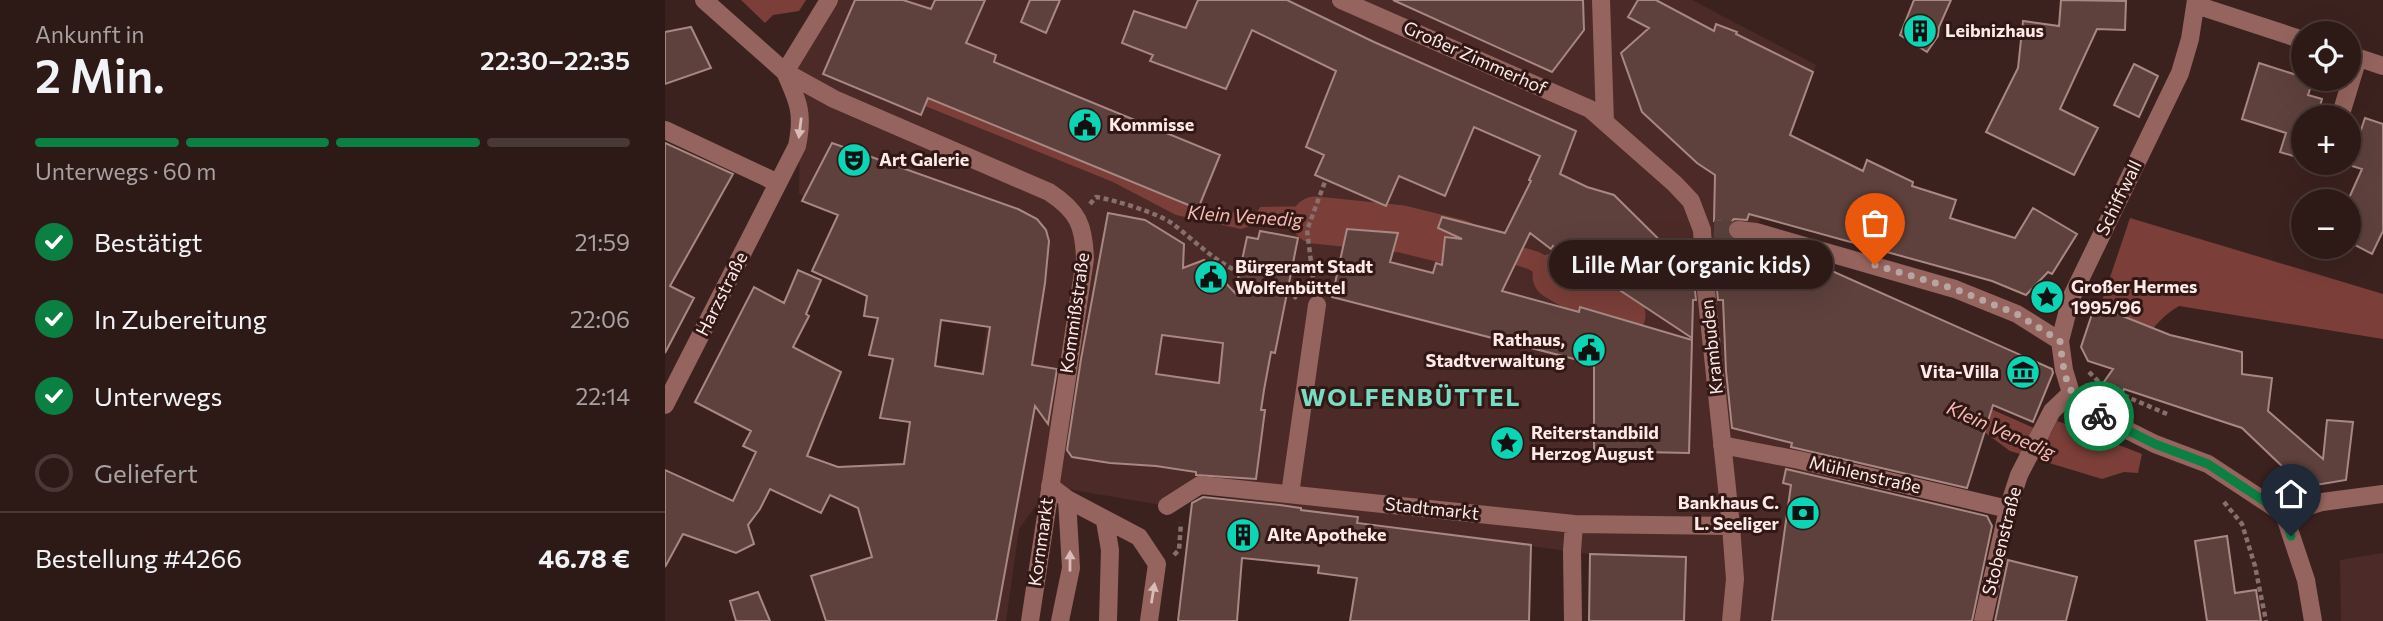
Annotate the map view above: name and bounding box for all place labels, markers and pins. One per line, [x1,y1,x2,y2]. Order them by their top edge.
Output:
building icon: Leibnizhaus [1901,12,1939,50]
place label: Leibnizhaus [1945,19,2044,41]
public building icon: Kommisse [1066,106,1104,144]
place label: Kommisse [1109,113,1194,135]
theatre icon: Art Galerie [835,141,873,179]
place label: Art Galerie [879,148,969,170]
pin [1845,193,1905,265]
callout: Lille Mar (organic kids) [1549,240,1833,290]
place label: Bürgeramt Stadt Wolfenbüttel [1235,255,1374,298]
public building icon: Bürgeramt Stadt Wolfenbüttel [1192,258,1230,296]
place label: Großer Hermes 1995/96 [2071,275,2197,318]
place icon: Großer Hermes 1995/96 [2028,278,2066,316]
place label: Rathaus, Stadtverwaltung [1426,328,1565,371]
public building icon: Rathaus, Stadtverwaltung [1570,331,1608,369]
museum icon: Vita-Villa [2004,353,2042,391]
place label: Vita-Villa [1920,360,1999,382]
place label: Reiterstandbild Herzog August [1531,421,1659,464]
place icon: Reiterstandbild Herzog August [1488,424,1526,462]
pin [2261,464,2321,536]
place label: Bankhaus C. L. Seeliger [1678,491,1780,534]
bank icon: Bankhaus C. L. Seeliger [1784,494,1822,532]
building icon: Alte Apotheke [1224,516,1262,554]
place label: Alte Apotheke [1267,523,1386,545]

